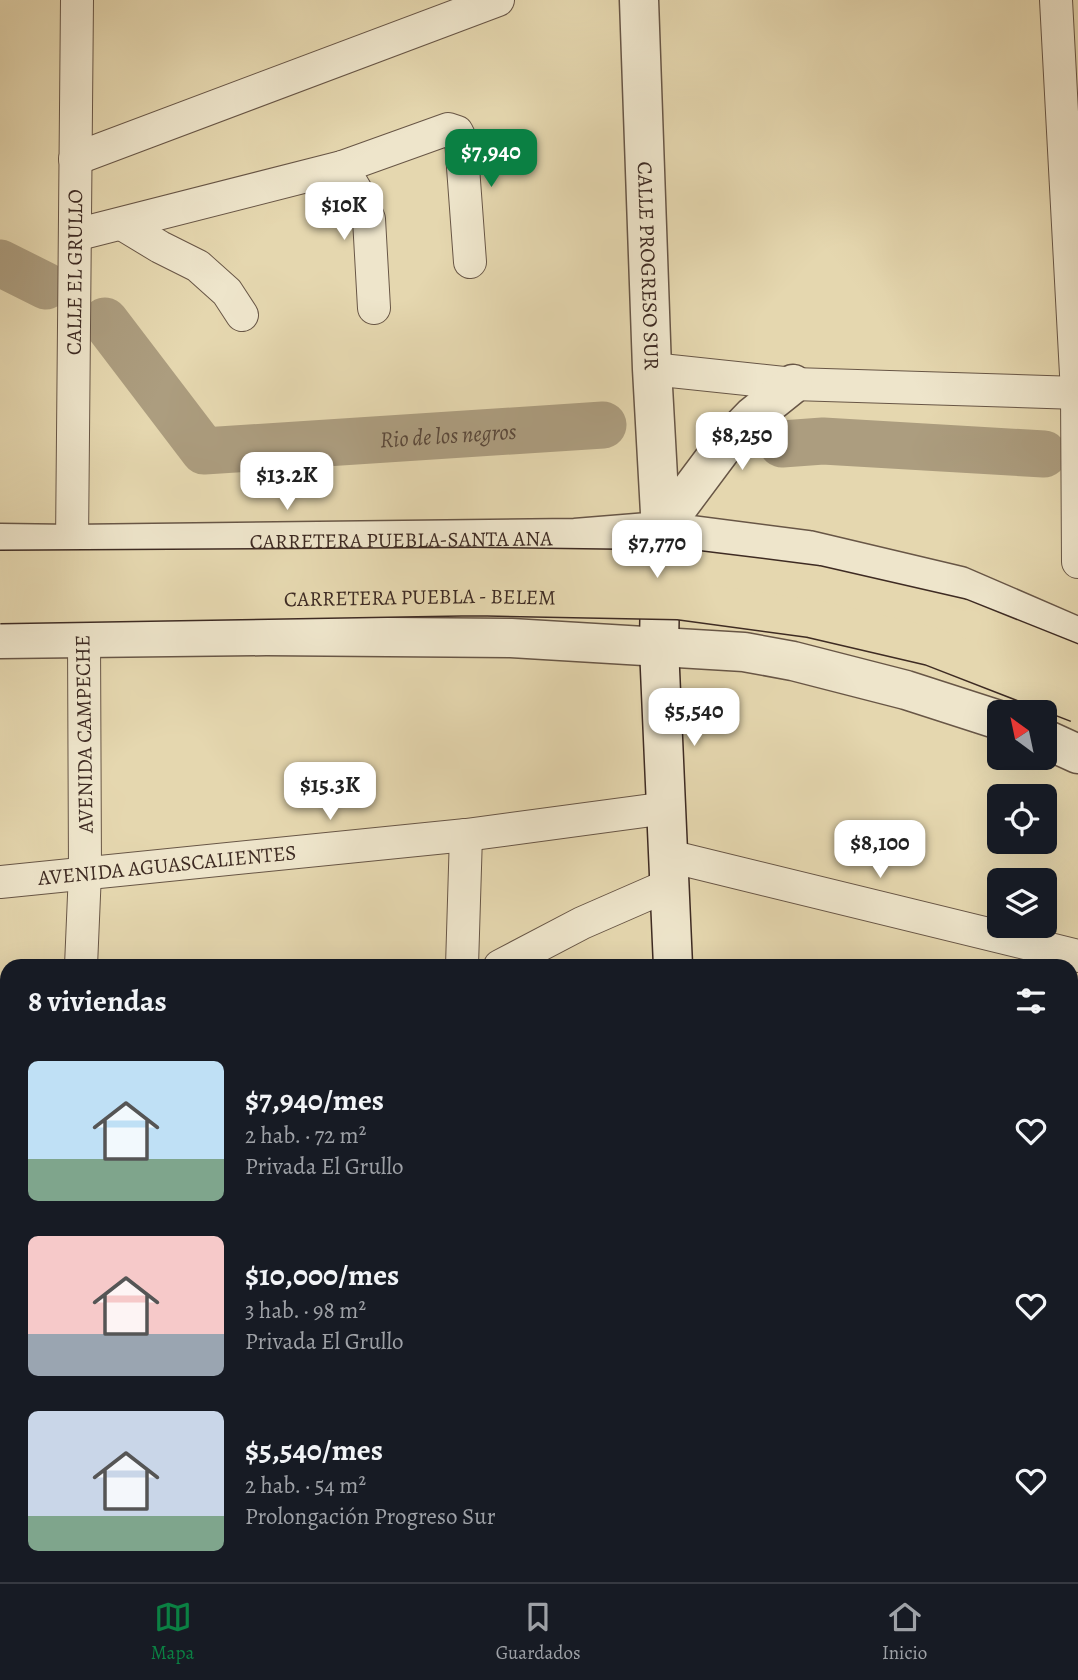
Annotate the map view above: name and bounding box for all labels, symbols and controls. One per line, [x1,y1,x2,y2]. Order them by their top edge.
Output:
pin: $7,940 [434,130,548,189]
text: $7,940 [461,136,521,167]
street label: CALLE PROGRESO SUR [631,161,666,371]
pin: $10K [303,182,385,242]
street label: CALLE EL GRULLO [60,189,89,355]
text: $10K [321,189,367,220]
pin: $8,250 [685,412,799,472]
water label: Rio de los negros [379,415,517,455]
text: $8,250 [712,419,772,450]
pin: $13.2K [230,452,344,512]
text: $13.2K [256,459,318,490]
pin: $7,770 [600,520,714,580]
street label: CARRETERA PUEBLA-SANTA ANA [249,524,553,556]
text: $7,770 [628,527,686,558]
street label: CARRETERA PUEBLA - BELEM [284,582,556,613]
street label: AVENIDA CAMPECHE [68,635,100,834]
pin: $5,540 [637,688,751,748]
text: $5,540 [665,695,723,726]
north arrow [987,700,1057,770]
map controls [987,700,1057,938]
pin: $15.3K [273,762,387,822]
text: $15.3K [300,769,360,800]
button: locate [987,784,1057,854]
pin: $8,100 [823,820,937,880]
text: $8,100 [850,827,910,858]
street label: AVENIDA AGUASCALIENTES [36,838,298,892]
button: layers [987,868,1057,938]
text: 8 viviendas [28,981,167,1021]
icon: filters [1012,982,1050,1020]
text: $7,940/mes [245,1080,384,1120]
icon: home [84,1089,168,1173]
icon: heart [1012,1112,1050,1150]
text: 2 hab. · 72 m² [245,1120,366,1151]
text: Privada El Grullo [245,1151,404,1182]
text: $10,000/mes [245,1255,399,1295]
icon: home [84,1264,168,1348]
icon: heart [1012,1287,1050,1325]
text: 3 hab. · 98 m² [245,1295,366,1326]
text: Privada El Grullo [245,1326,404,1357]
text: $5,540/mes [245,1430,383,1470]
icon: home [84,1439,168,1523]
icon: heart [1012,1462,1050,1500]
text: 2 hab. · 54 m² [245,1470,366,1501]
text: Prolongación Progreso Sur [245,1501,496,1532]
tab: Mapa [151,1598,194,1666]
tab: Guardados [496,1598,581,1666]
tab: Inicio [882,1598,927,1666]

